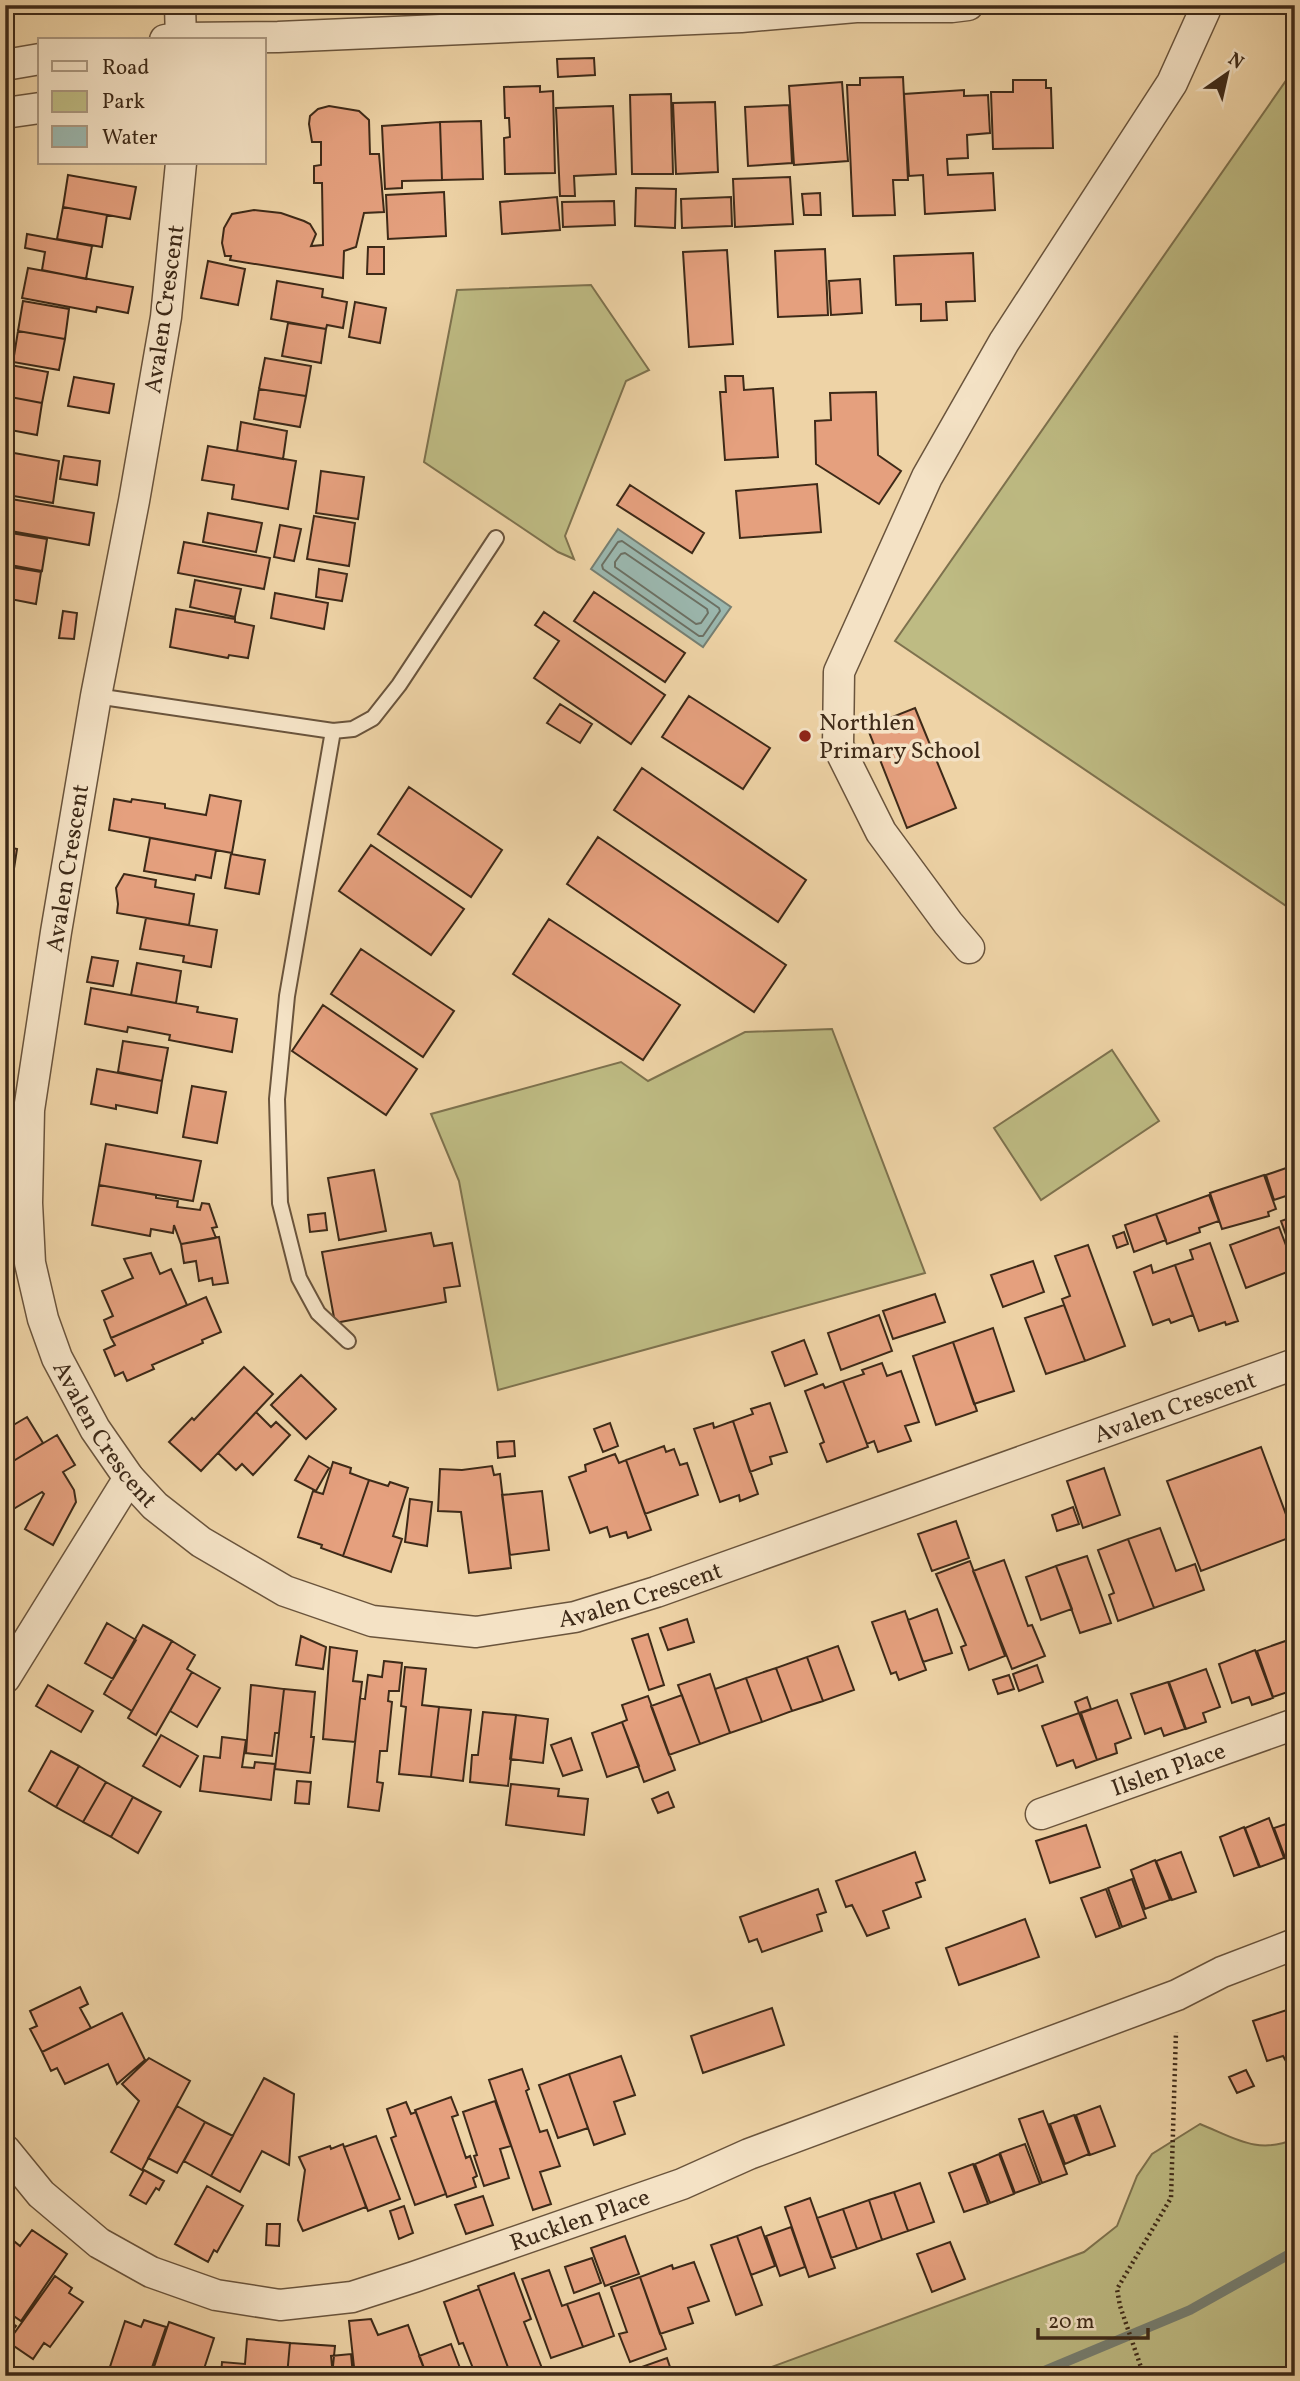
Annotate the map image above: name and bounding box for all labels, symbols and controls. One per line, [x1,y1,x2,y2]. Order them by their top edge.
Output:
legend [38,38,266,164]
north arrow [1192,38,1262,108]
text: N [1222,47,1249,76]
text: Road [102,54,149,83]
text: Park [102,88,145,117]
text: Water [102,124,158,153]
street label: Avalen Crescent [137,223,195,396]
place label: Northlen Primary School [819,707,981,769]
marker: Northlen Primary School [797,728,813,744]
street label: Avalen Crescent [39,782,99,955]
street label: Avalen Crescent [43,1356,164,1517]
street label: Avalen Crescent [1090,1364,1261,1453]
street label: Avalen Crescent [557,1555,727,1638]
street label: Ilslen Place [1107,1735,1231,1807]
street label: Rucklen Place [506,2181,655,2261]
scale bar [1038,2297,1148,2341]
text: 20 m [1048,2308,1094,2337]

